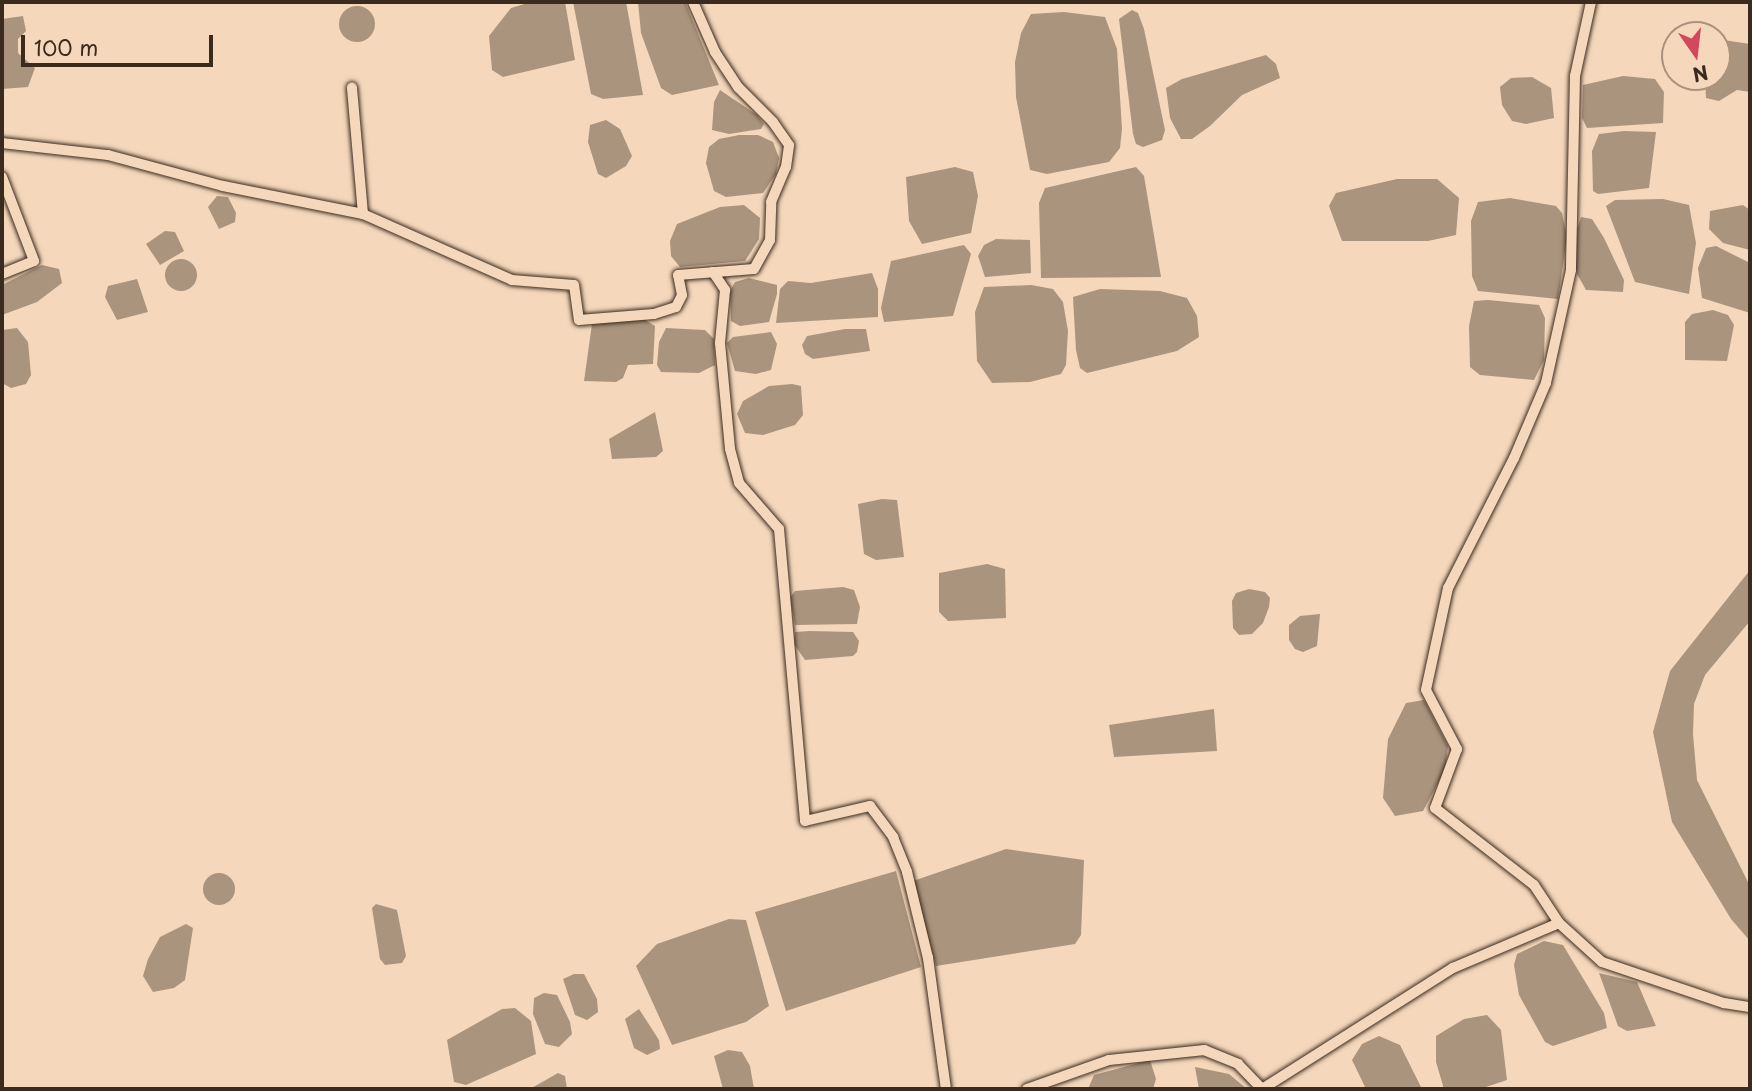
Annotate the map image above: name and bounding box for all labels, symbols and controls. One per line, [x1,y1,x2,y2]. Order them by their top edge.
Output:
scale bar [24,21,217,65]
north arrow [1661,21,1731,91]
text: 100 m [34,31,98,63]
text: N [1690,59,1711,90]

